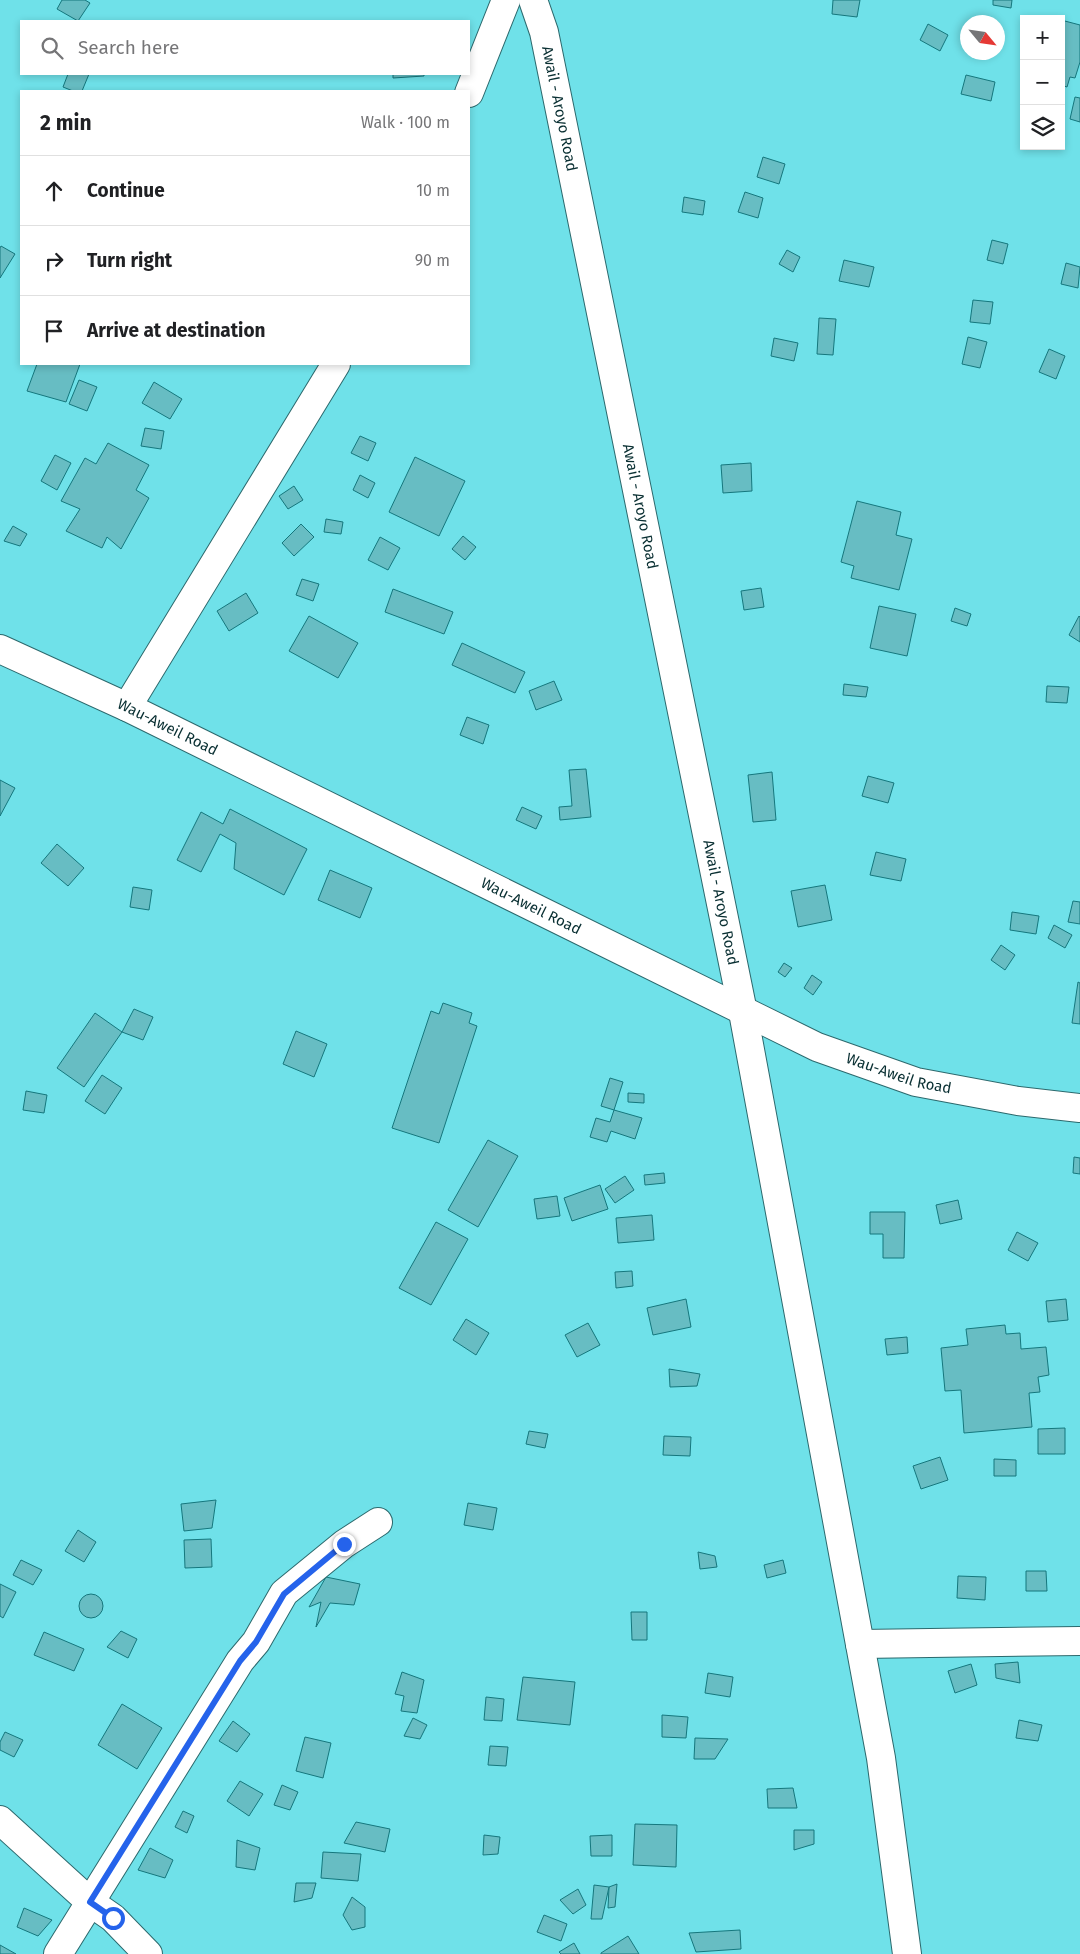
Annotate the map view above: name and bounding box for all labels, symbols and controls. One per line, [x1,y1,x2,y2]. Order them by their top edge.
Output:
north arrow [960,15,1005,60]
map controls [1020,15,1065,150]
button: + [1020,15,1065,60]
search box [20,20,470,75]
icon: search [38,34,66,62]
text: Search here [78,36,179,59]
street label: Awail - Aroyo Road [538,44,581,173]
button: − [1020,60,1065,105]
button: layers [1020,105,1065,150]
text: 2 min [40,110,92,136]
text: Walk · 100 m [361,113,450,132]
icon: ahead [40,177,68,205]
text: Continue [87,179,165,202]
text: 10 m [416,181,450,200]
icon: right [40,247,68,275]
text: Turn right [87,249,172,272]
text: 90 m [415,251,450,270]
icon: arrive [40,317,68,345]
text: Arrive at destination [87,319,266,342]
street label: Awail - Aroyo Road [619,442,662,571]
street label: Wau-Aweil Road [115,695,221,759]
street label: Awail - Aroyo Road [699,838,742,967]
street label: Wau-Aweil Road [478,874,584,938]
street label: Wau-Aweil Road [844,1049,953,1097]
route end [333,1533,356,1556]
route start [102,1907,125,1930]

